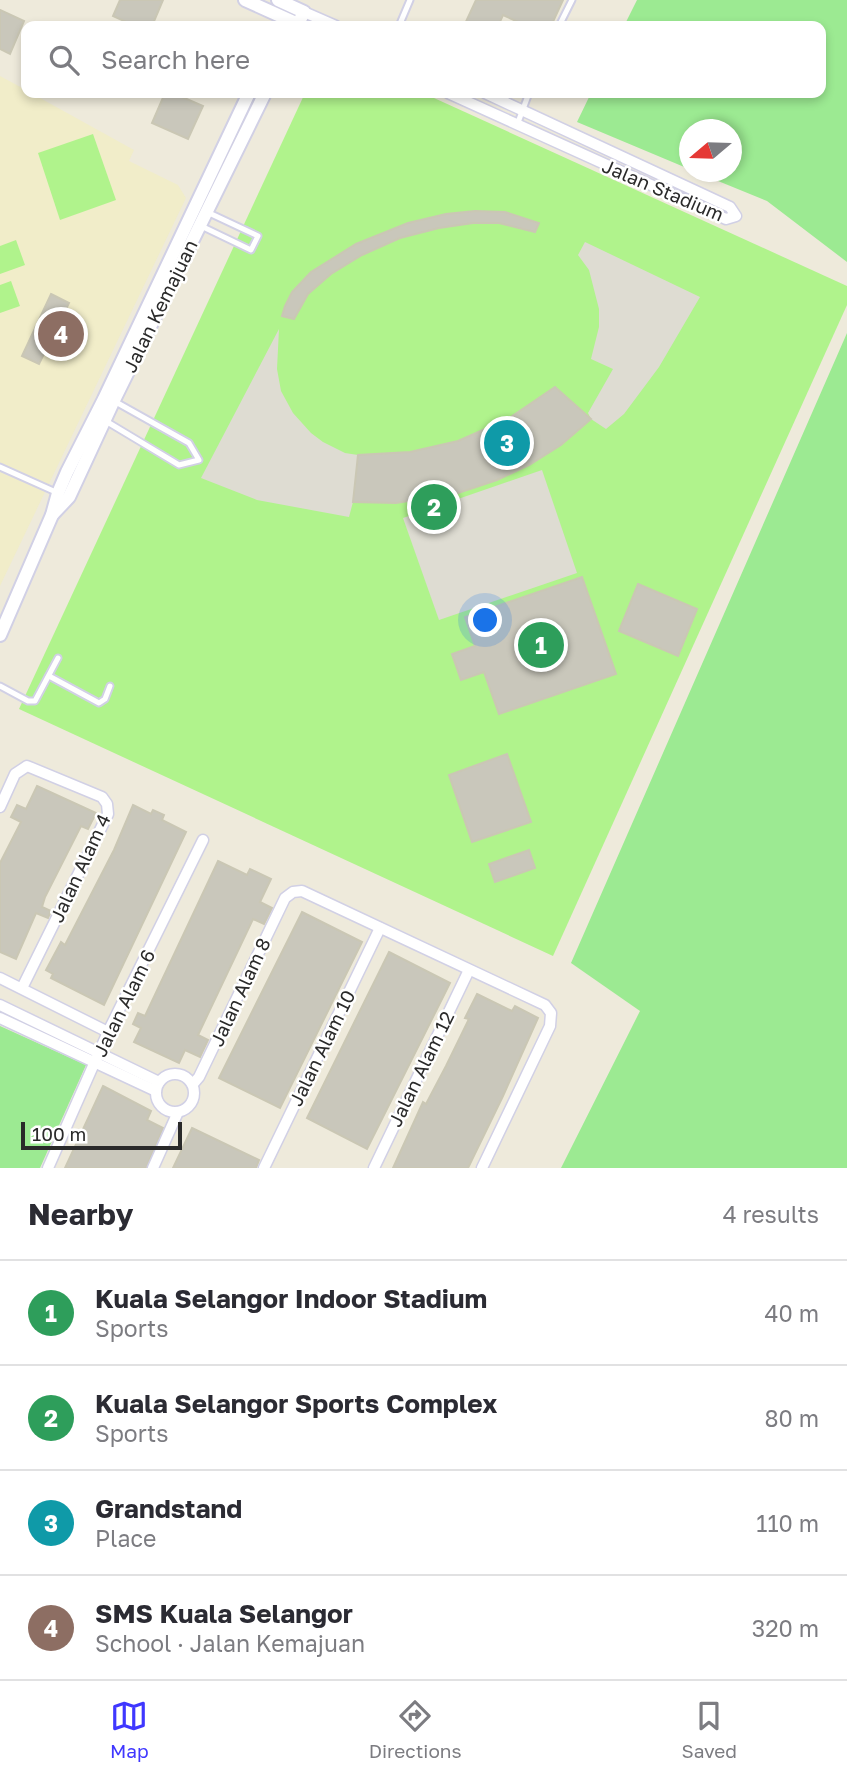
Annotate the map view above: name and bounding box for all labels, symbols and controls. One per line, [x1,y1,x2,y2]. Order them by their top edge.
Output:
search box [21,21,826,98]
icon: search [45,41,83,79]
text: Search here [101,44,250,75]
north arrow [679,119,742,182]
street label: Jalan Stadium [599,154,727,225]
street label: Jalan Kemajuan [117,236,202,376]
pin: 4 [38,308,84,360]
pin: 3 [484,417,530,469]
pin: 2 [411,481,457,533]
your location [468,603,502,637]
pin: 1 [518,619,564,671]
street label: Jalan Alam 4 [44,810,115,926]
street label: Jalan Alam 8 [204,934,275,1050]
street label: Jalan Alam 6 [88,945,159,1060]
street label: Jalan Alam 10 [284,986,360,1110]
street label: Jalan Alam 12 [383,1007,458,1130]
scale bar [21,1119,182,1151]
text: 100 m [32,1122,86,1145]
text: Nearby [28,1196,133,1232]
text: 4 results [723,1200,819,1228]
text: Kuala Selangor Indoor Stadium [95,1283,487,1314]
text: 1 [45,1299,57,1327]
text: 40 m [765,1299,819,1327]
text: Sports [95,1314,169,1342]
text: Kuala Selangor Sports Complex [95,1388,497,1419]
text: 2 [44,1404,58,1432]
text: 80 m [765,1404,819,1432]
text: Sports [95,1419,169,1447]
text: Grandstand [95,1493,242,1524]
text: 3 [44,1509,58,1537]
text: 110 m [756,1509,819,1537]
text: Place [95,1524,156,1552]
text: SMS Kuala Selangor [95,1598,353,1629]
text: 4 [44,1614,58,1642]
text: 320 m [752,1614,819,1642]
text: School · Jalan Kemajuan [95,1629,365,1657]
tab: Map [110,1697,149,1762]
tab: Directions [369,1697,462,1762]
tab: Saved [682,1697,737,1762]

